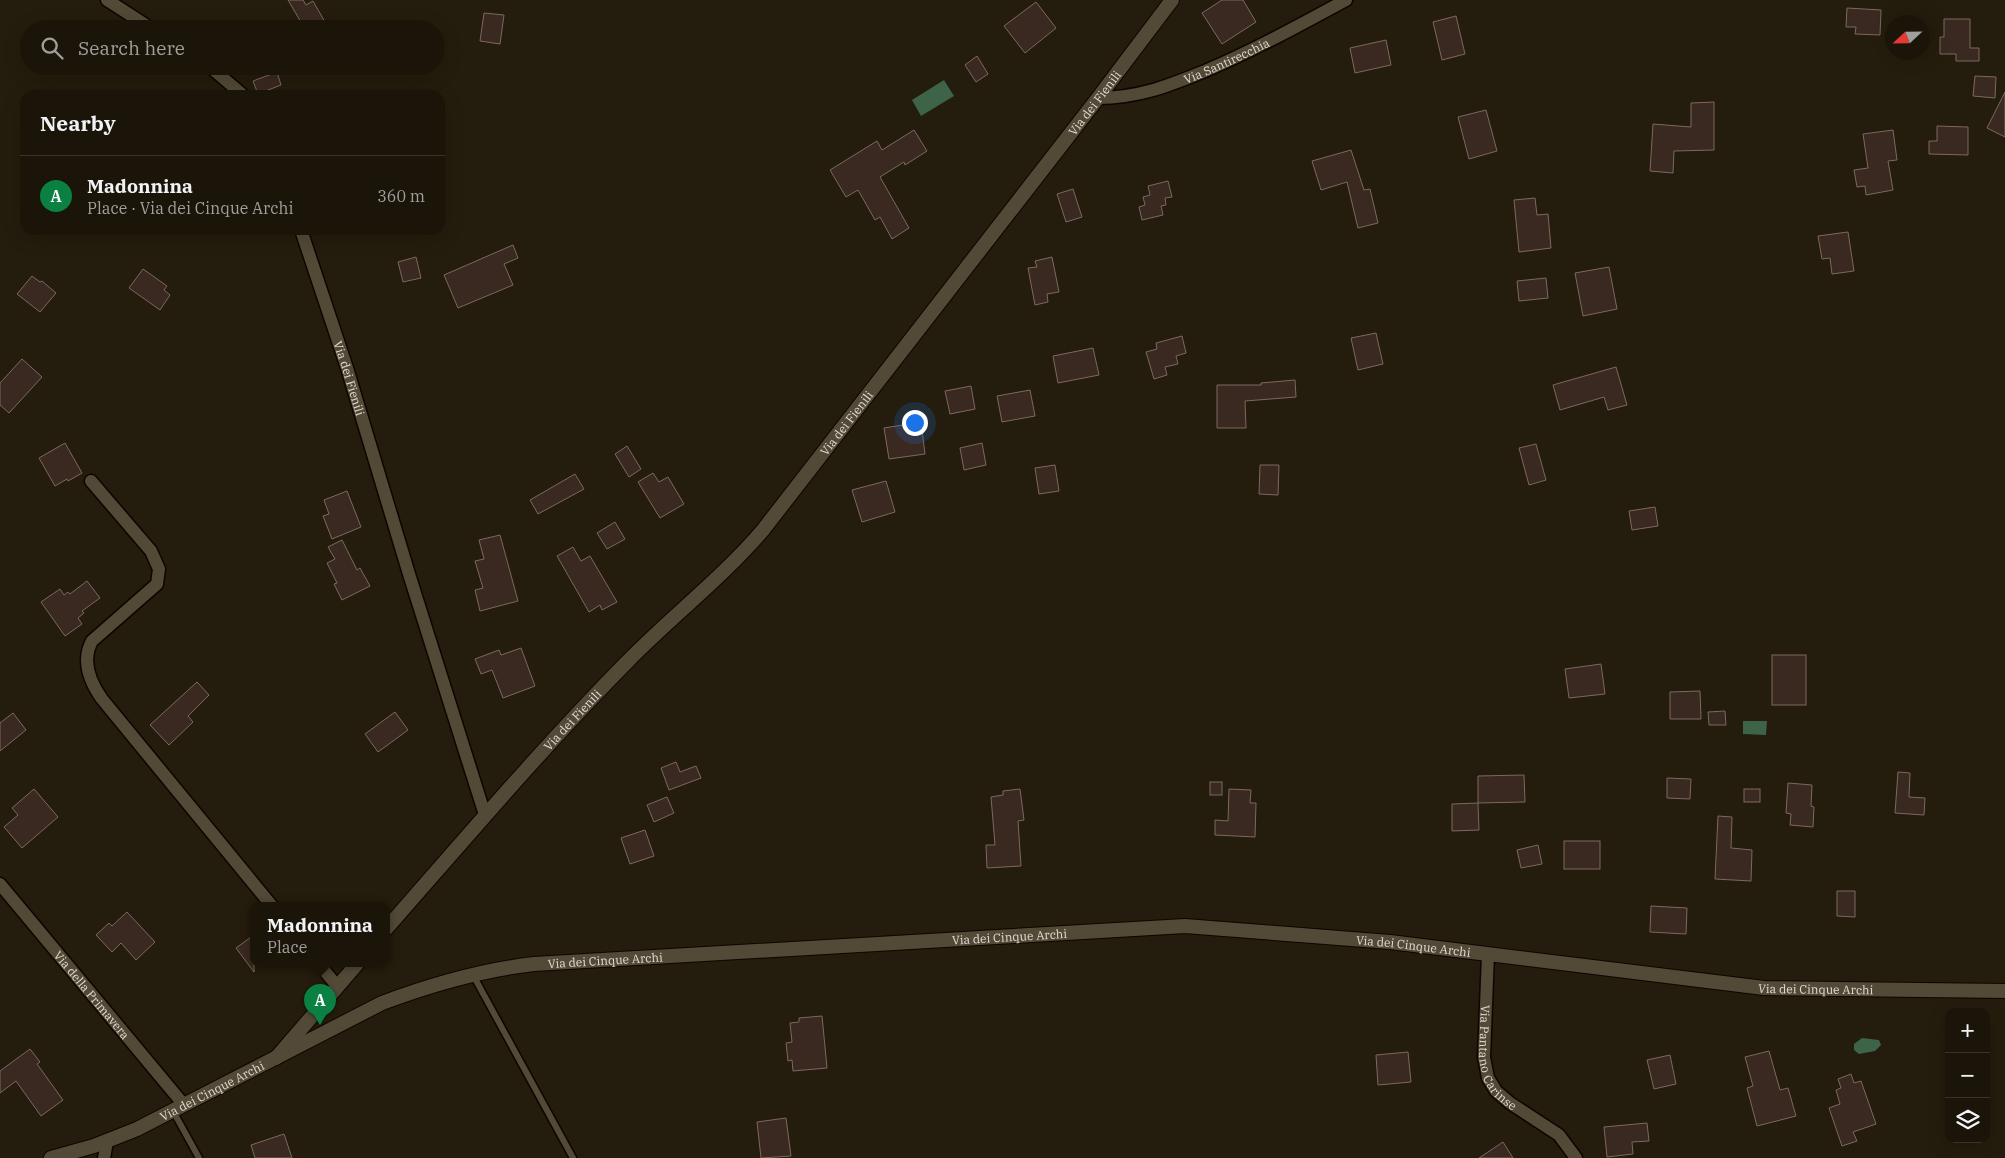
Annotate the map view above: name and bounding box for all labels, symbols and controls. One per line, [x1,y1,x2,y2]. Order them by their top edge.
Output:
north arrow [1885,15,1930,60]
search box [20,20,445,75]
icon: search [38,34,66,62]
street label: Via Santirecchia [1181,34,1272,86]
text: Search here [78,36,185,60]
street label: Via dei Fienili [1065,67,1124,138]
text: Nearby [40,109,116,137]
text: Madonnina [87,174,193,198]
text: A [50,186,62,206]
text: 360 m [377,186,425,206]
text: Place · Via dei Cinque Archi [87,198,293,218]
street label: Via dei Fienili [331,339,368,418]
street label: Via dei Fienili [816,387,876,458]
your location [902,410,928,436]
street label: Via dei Fienili [540,686,604,753]
popup [250,902,390,967]
text: Madonnina [267,913,373,937]
street label: Via dei Cinque Archi [952,925,1068,947]
street label: Via dei Cinque Archi [1355,932,1472,959]
text: Place [267,937,307,957]
street label: Via della Primavera [51,948,133,1042]
street label: Via dei Cinque Archi [547,949,663,971]
street label: Via dei Cinque Archi [1757,980,1874,997]
pin: A [304,984,336,1025]
street label: Via Pantano Carinse [1476,1005,1520,1113]
map controls [1945,1008,1990,1143]
button: + [1945,1008,1990,1053]
button: − [1945,1053,1990,1098]
street label: Via dei Cinque Archi [157,1057,267,1124]
button: layers [1945,1098,1990,1143]

